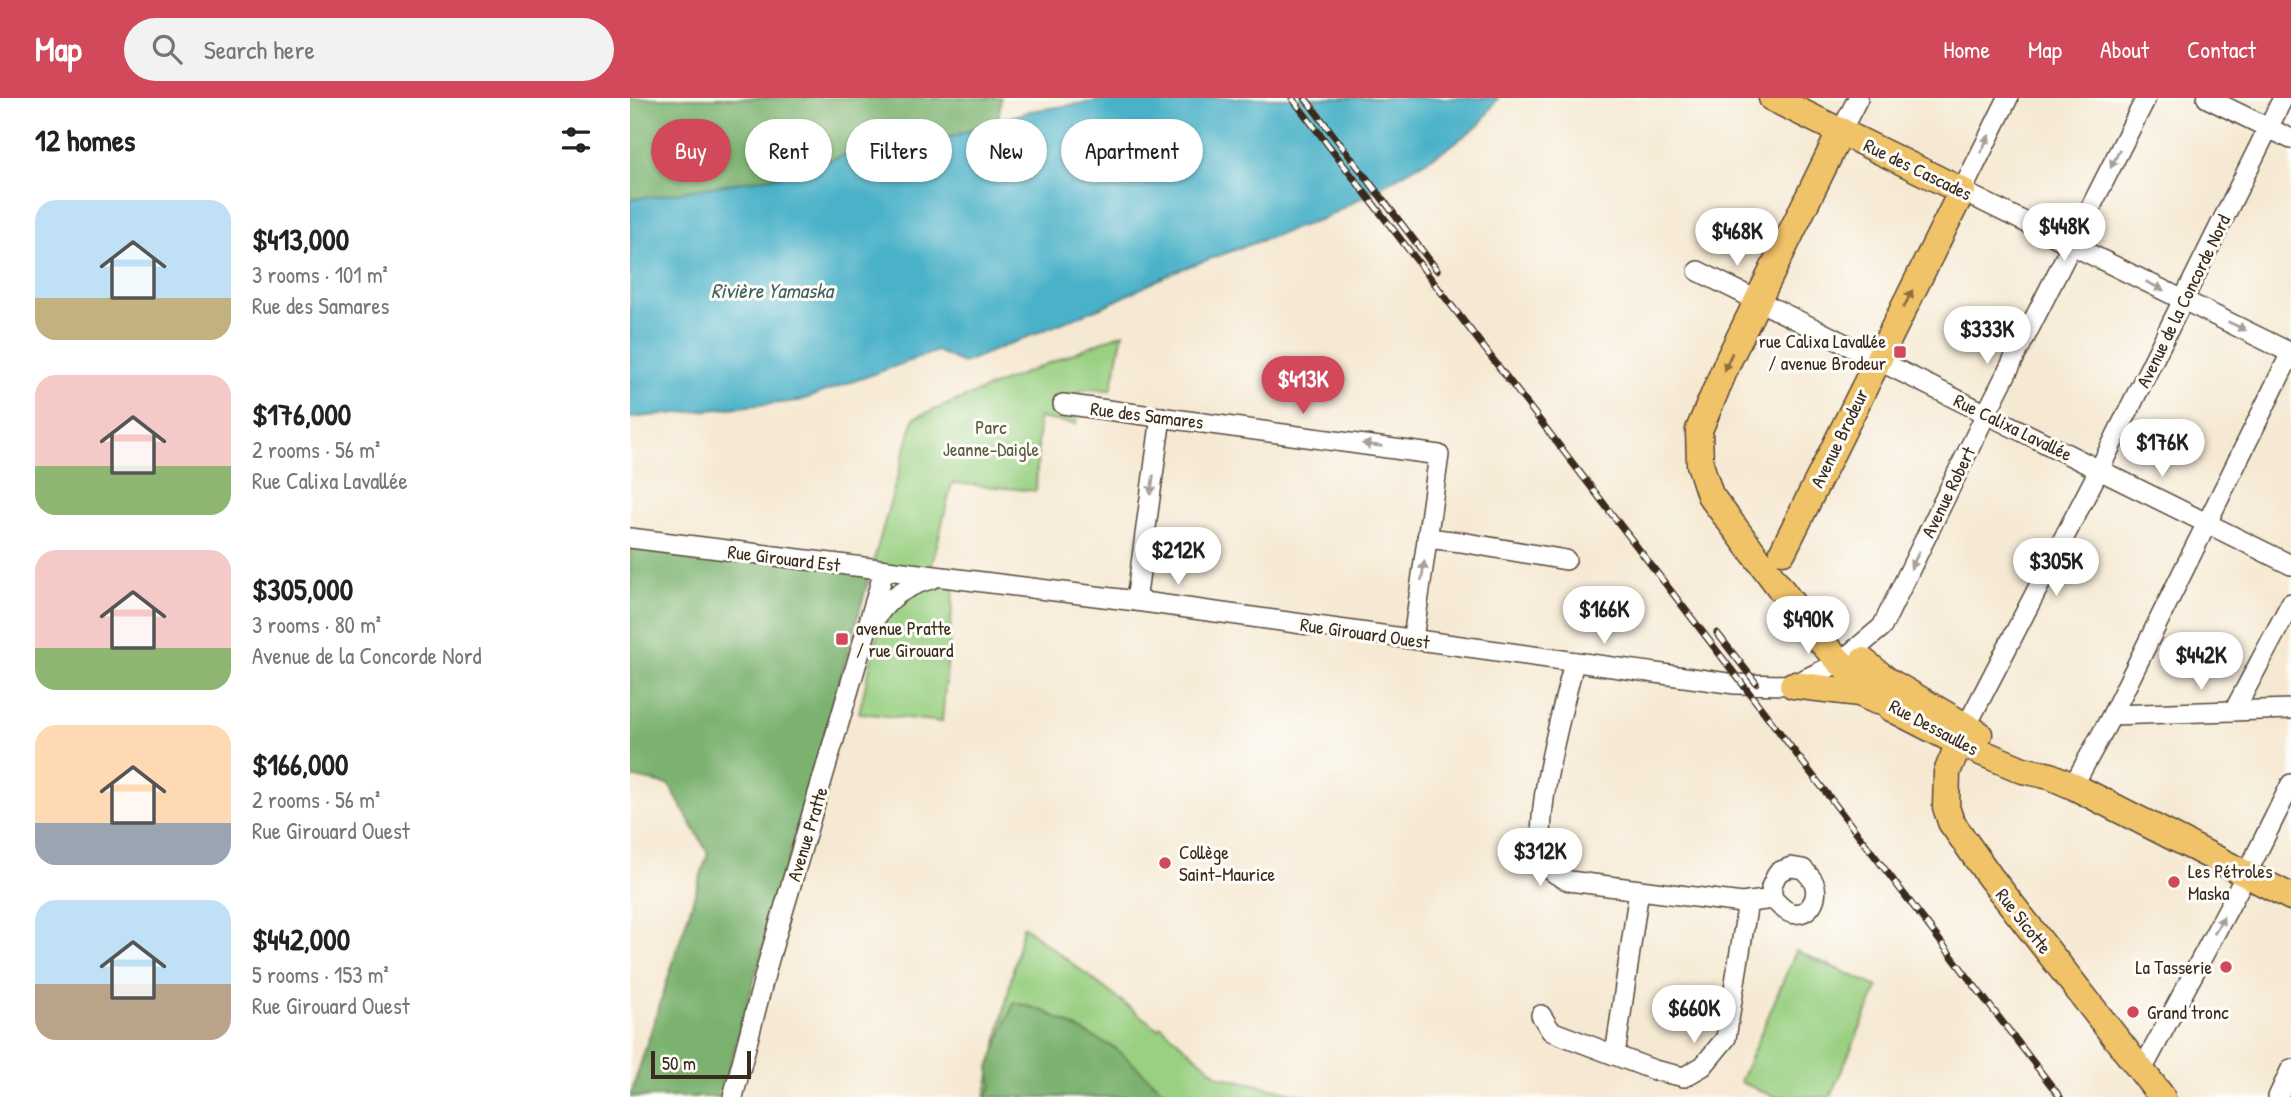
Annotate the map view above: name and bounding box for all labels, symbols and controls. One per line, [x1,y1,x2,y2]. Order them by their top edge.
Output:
search box [124,18,614,81]
text: Map [35,27,82,71]
icon: search [148,30,186,68]
text: Search here [204,32,315,67]
text: Home [1943,33,1990,65]
text: Map [2028,33,2062,65]
text: About [2100,33,2149,65]
text: Contact [2187,33,2256,65]
chip: Buy [651,119,731,182]
chip: Rent [745,119,832,182]
chip: Filters [846,119,952,182]
chip: New [966,119,1047,182]
chip: Apartment [1061,119,1203,182]
text: 12 homes [35,120,135,160]
icon: filters [557,121,595,159]
street label: Rue des Cascades [1860,132,1976,206]
one-way arrow [1979,134,1991,154]
one-way arrow [2109,149,2120,169]
pin: $448K [2015,204,2113,263]
pin: $468K [1688,208,1786,268]
text: $448K [2039,210,2089,241]
street label: Avenue de la Concorde Nord [2130,210,2236,392]
text: $468K [1711,215,1763,246]
text: $413,000 [252,219,349,259]
icon: home [91,228,175,312]
text: 3 rooms · 101 m² [252,259,388,290]
water label: Rivière Yamaska [711,276,836,305]
one-way arrow [2145,280,2165,291]
one-way arrow [1903,289,1914,309]
text: Rue des Samares [252,290,389,321]
pin: $333K [1938,306,2036,366]
text: $333K [1960,313,2014,344]
one-way arrow [2227,321,2247,332]
place label: rue Calixa Lavallée / avenue Brodeur [1759,328,1887,376]
marker: rue Calixa Lavallée / avenue Brodeur [1892,344,1908,360]
one-way arrow [1722,351,1733,372]
pin: $413K [1254,356,1352,416]
text: $413K [1278,363,1328,394]
street label: Avenue Brodeur [1804,384,1874,492]
street label: Rue Calixa Lavallée [1950,387,2077,467]
text: $176,000 [252,394,351,434]
street label: Rue des Samares [1089,395,1205,435]
icon: home [91,403,175,487]
park label: Parc Jeanne-Daigle [943,414,1040,462]
pin: $176K [2113,420,2211,479]
text: $176K [2136,426,2188,457]
text: 2 rooms · 56 m² [252,434,380,465]
one-way arrow [1360,440,1382,451]
street label: Avenue Robert [1915,442,1981,542]
text: Rue Calixa Lavallée [252,465,408,496]
one-way arrow [1146,474,1157,496]
pin: $212K [1129,528,1227,587]
text: $212K [1151,534,1205,565]
street label: Rue Girouard Est [726,538,842,578]
pin: $305K [2007,538,2105,598]
text: $305K [2029,545,2083,576]
one-way arrow [1909,550,1920,570]
one-way arrow [1417,560,1428,582]
text: $305,000 [252,569,353,609]
icon: home [91,578,175,662]
pin: $166K [1555,587,1653,646]
text: $166K [1579,593,1629,624]
pin: $490K [1759,596,1857,656]
text: $490K [1782,603,1834,634]
text: 3 rooms · 80 m² [252,609,381,640]
street label: Rue Girouard Ouest [1299,611,1432,655]
place label: avenue Pratte / rue Girouard [856,615,954,663]
marker: avenue Pratte / rue Girouard [834,631,850,647]
pin: $442K [2152,632,2250,692]
text: $442K [2175,639,2227,670]
text: Avenue de la Concorde Nord [252,640,482,671]
street label: Rue Dessaulles [1885,693,1983,761]
text: $166,000 [252,744,348,784]
icon: home [91,753,175,837]
street label: Avenue Pratte [780,783,834,884]
text: 2 rooms · 56 m² [252,784,380,815]
text: Rue Girouard Ouest [252,815,410,846]
pin: $312K [1491,828,1589,888]
text: $312K [1513,835,1567,866]
place label: Collège Saint-Maurice [1179,839,1276,887]
marker: Collège Saint-Maurice [1157,855,1173,871]
place label: Les Pétroles Maska [2188,858,2272,906]
marker: Les Pétroles Maska [2166,874,2182,890]
street label: Rue Sicotte [1990,883,2058,960]
one-way arrow [2214,915,2225,935]
text: $442,000 [252,919,350,959]
icon: home [91,928,175,1012]
place label: La Tasserie [2135,954,2212,980]
text: 5 rooms · 153 m² [252,959,389,990]
marker: La Tasserie [2218,959,2234,975]
pin: $660K [1645,986,1743,1045]
text: Rue Girouard Ouest [252,990,410,1021]
text: $660K [1668,992,1720,1023]
place label: Grand tronc [2147,999,2229,1025]
marker: Grand tronc [2125,1004,2141,1020]
scale bar [651,1048,751,1080]
text: 50 m [662,1050,696,1076]

